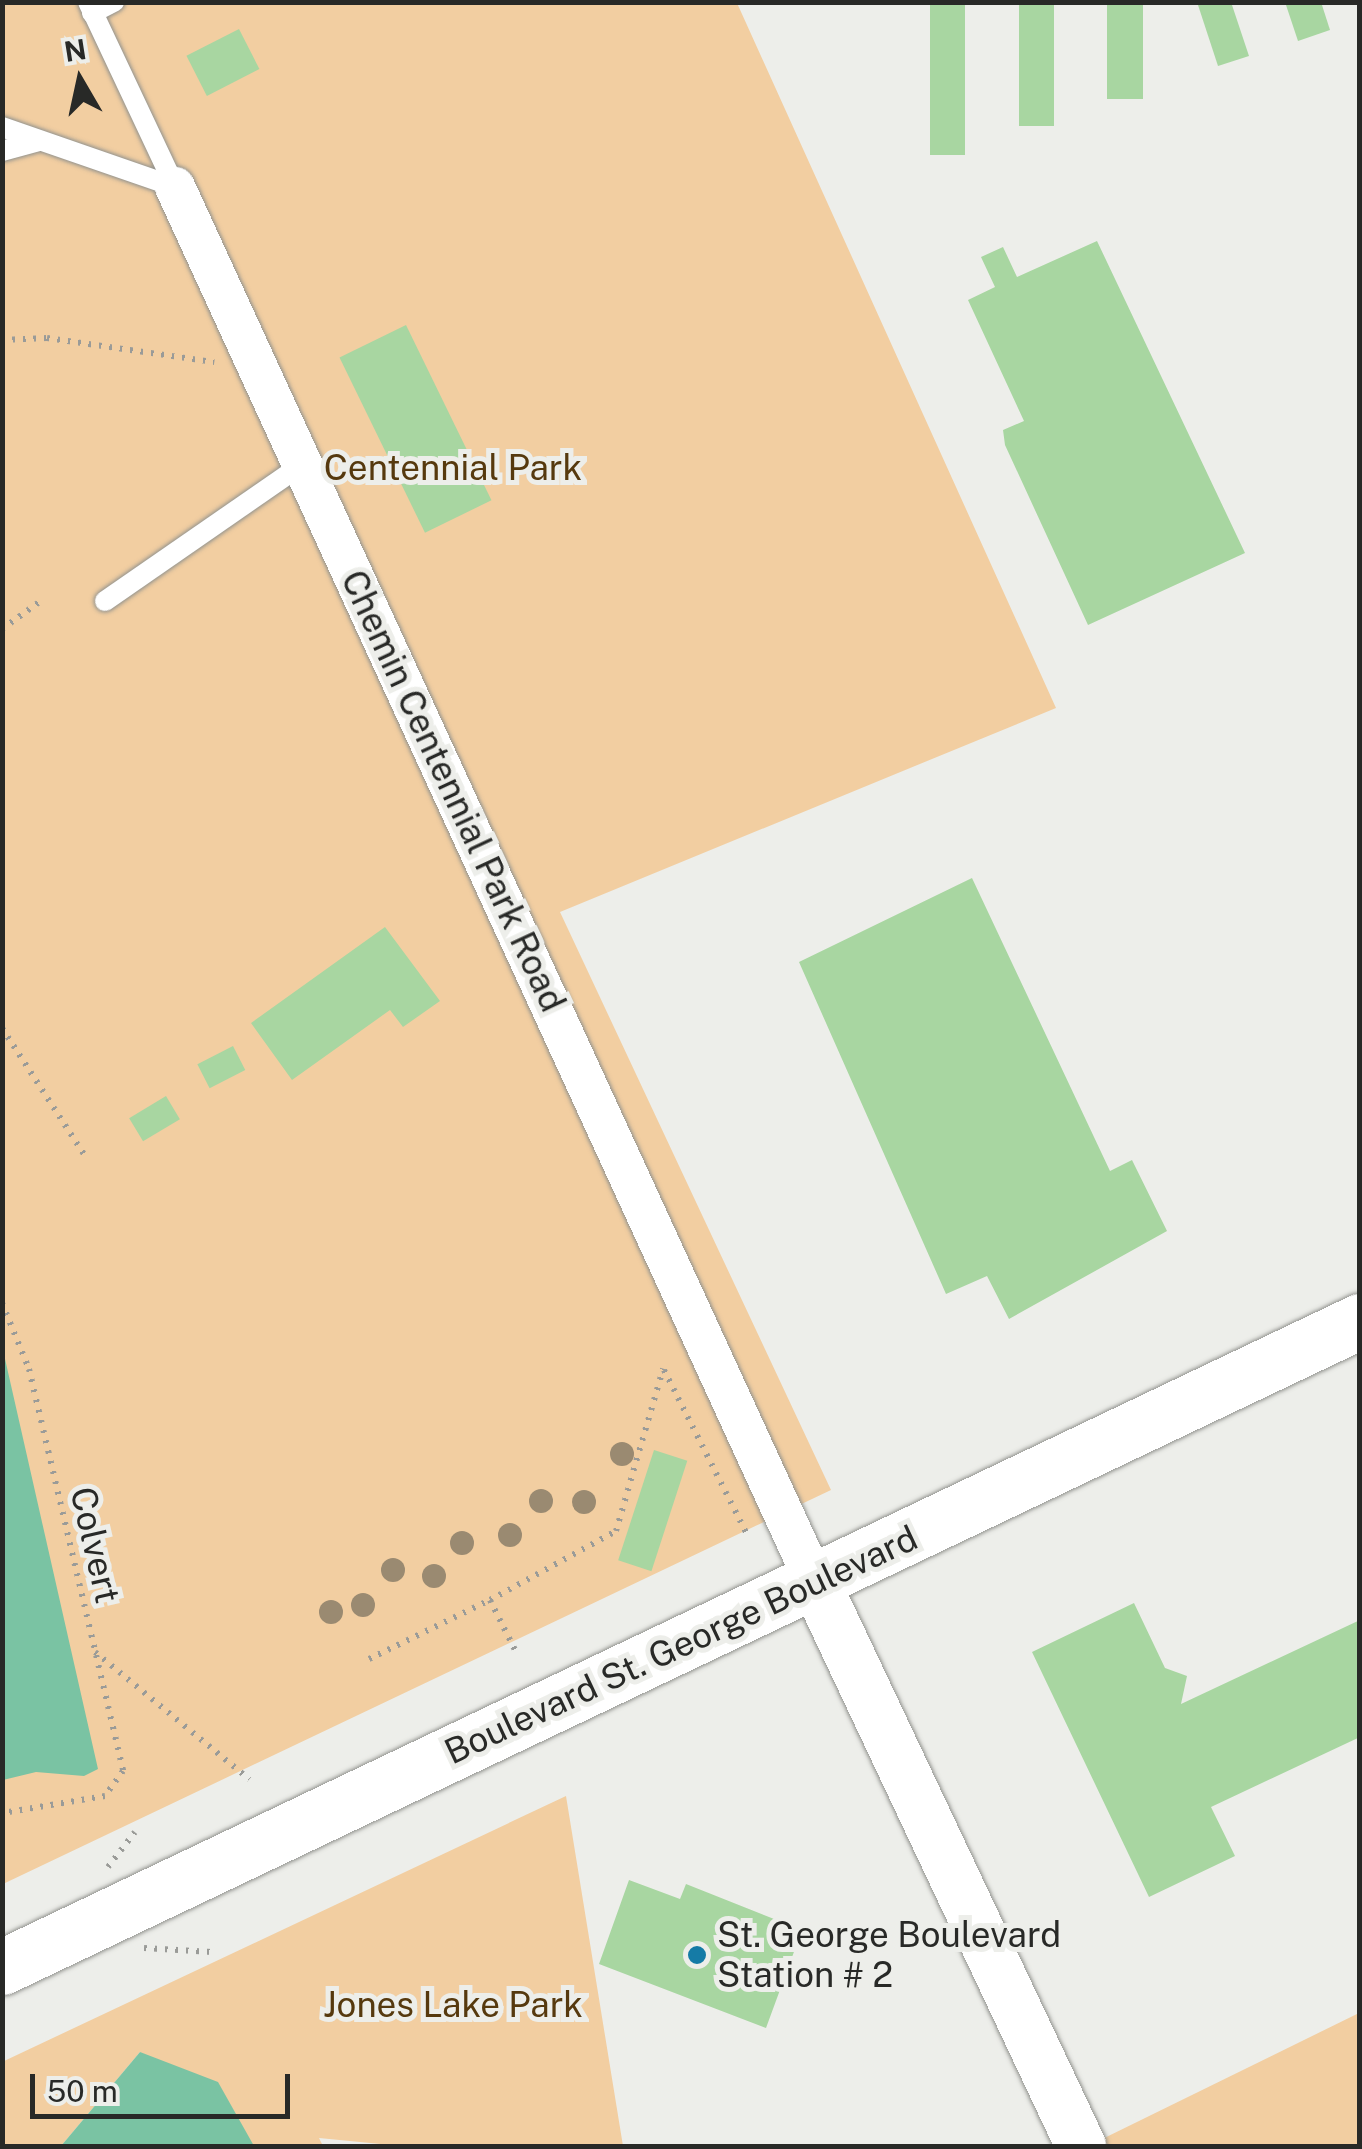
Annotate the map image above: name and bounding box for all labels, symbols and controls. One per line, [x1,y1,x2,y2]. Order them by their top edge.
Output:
north arrow [30,30,130,130]
text: N [62,32,89,68]
park label: Centennial Park [324,447,582,489]
street label: Chemin Centennial Park Road [332,564,574,1018]
street label: Colvert [61,1483,129,1607]
street label: Boulevard St. George Boulevard [438,1517,924,1773]
place label: St. George Boulevard Station # 2 [717,1914,1062,1996]
marker: St. George Boulevard Station # 2 [686,1944,708,1966]
park label: Jones Lake Park [323,1984,583,2026]
scale bar [35,2054,295,2116]
text: 50 m [47,2073,118,2109]

